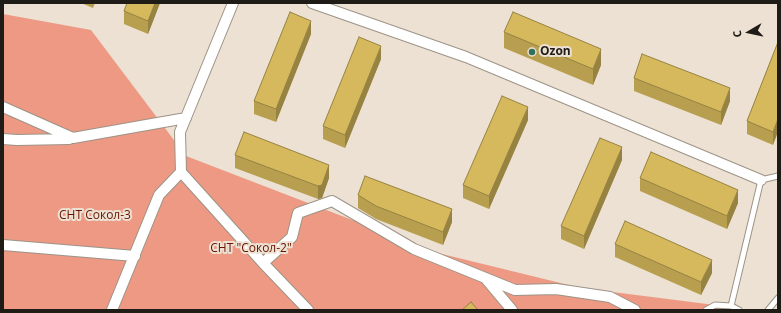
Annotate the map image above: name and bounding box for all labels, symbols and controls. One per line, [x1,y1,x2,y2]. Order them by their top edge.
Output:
north arrow [729,12,769,52]
text: С [729,29,745,39]
place label: Ozon [540,45,571,59]
marker: Ozon [527,47,537,57]
park label: СНТ Сокол-3 [59,209,131,223]
park label: СНТ "Сокол-2" [210,242,292,256]

